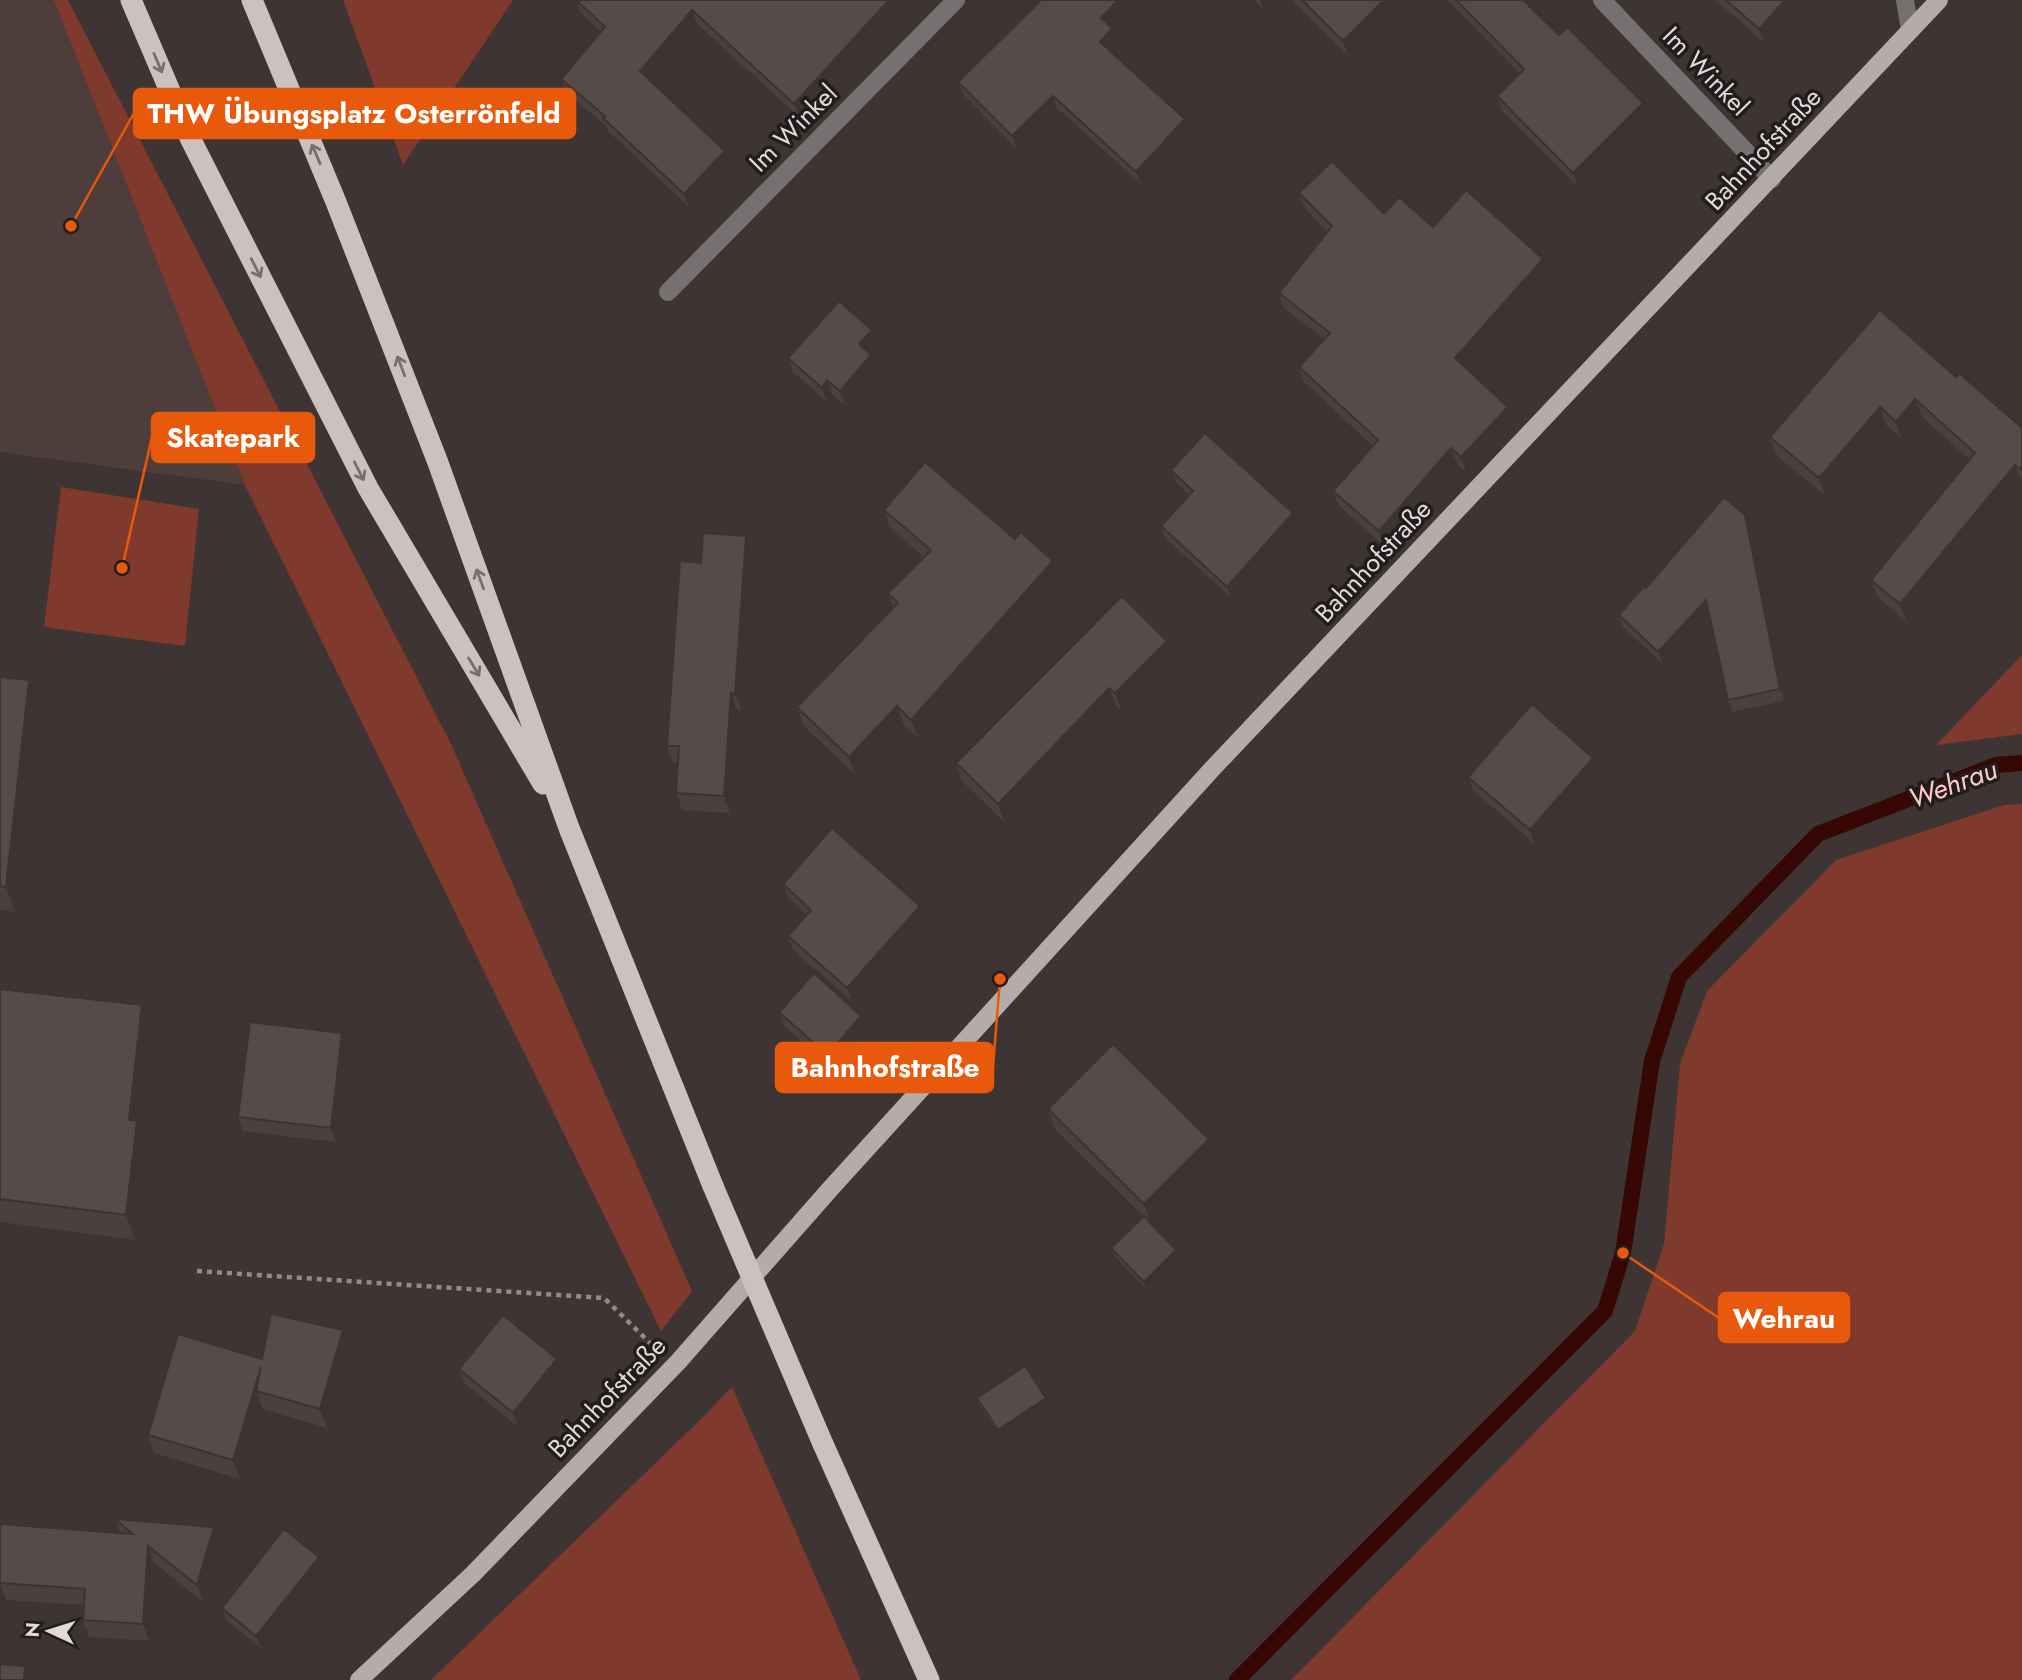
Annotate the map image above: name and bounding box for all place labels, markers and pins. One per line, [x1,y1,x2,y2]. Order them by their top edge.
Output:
callout: THW Übungsplatz Osterrönfeld [134,89,575,138]
callout: Skatepark [152,413,314,462]
callout: Bahnhofstraße [776,1043,993,1092]
callout: Wehrau [1719,1293,1849,1342]

